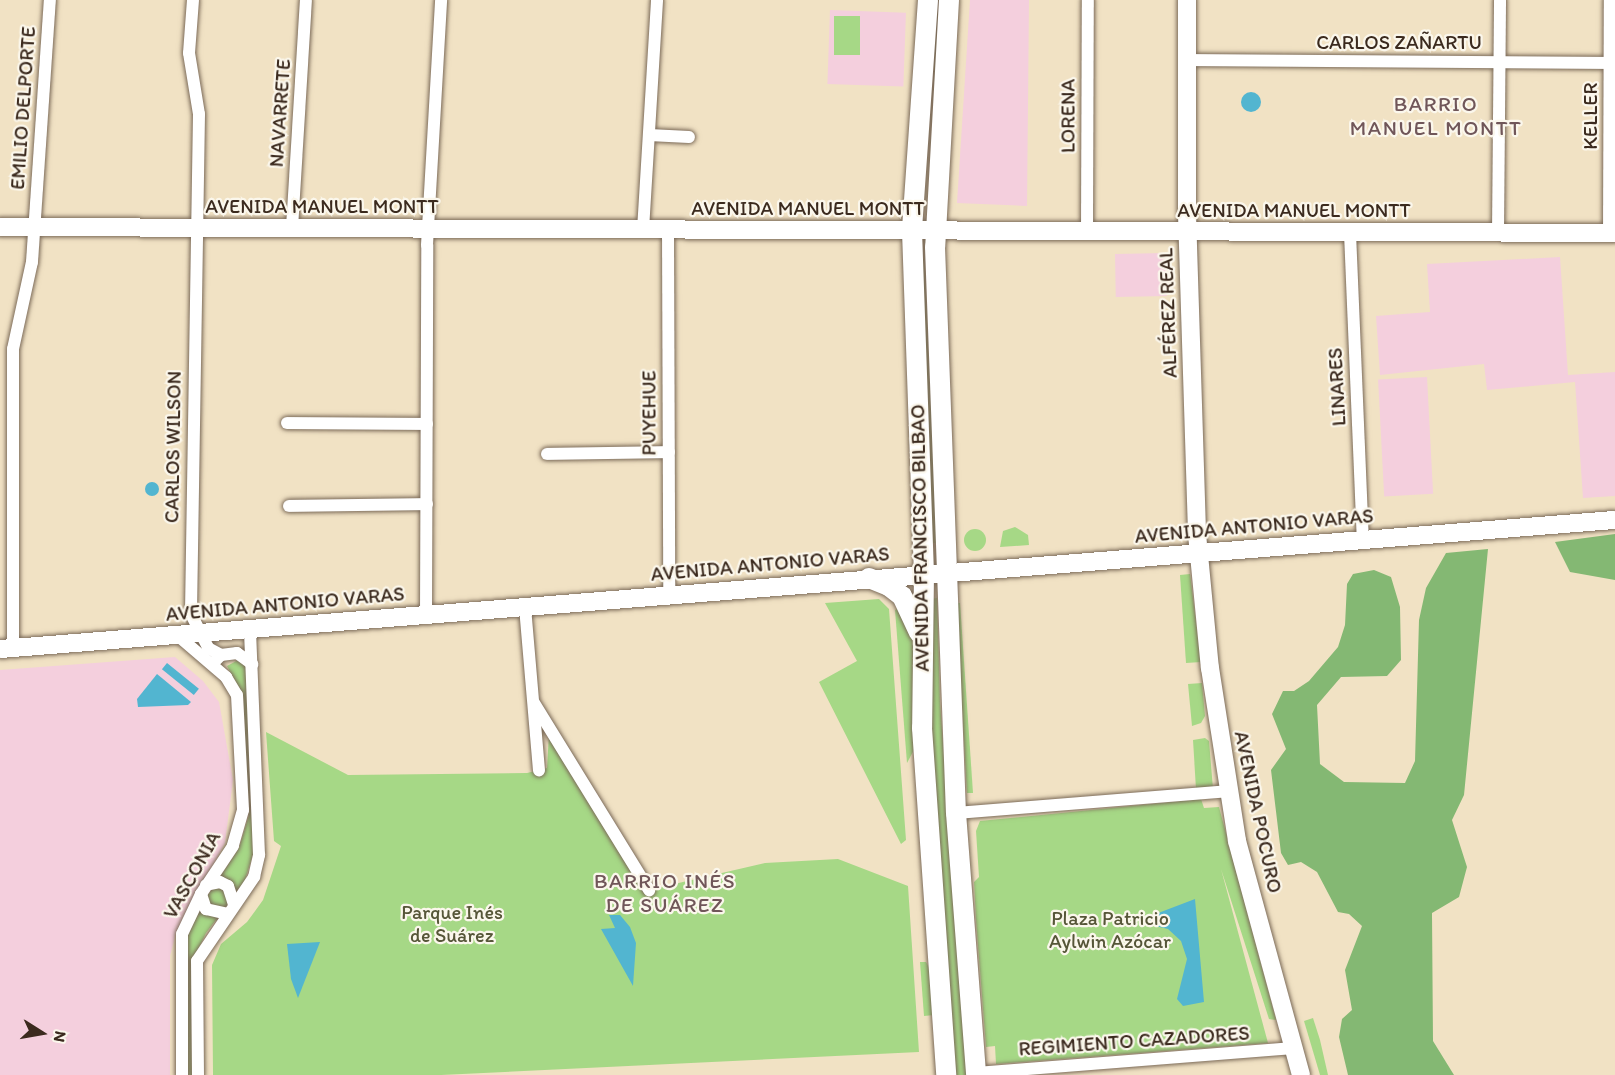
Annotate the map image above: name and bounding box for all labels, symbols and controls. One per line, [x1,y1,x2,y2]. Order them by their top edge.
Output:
street label: EMILIO DELPORTE [5,26,41,190]
street label: CARLOS ZAÑARTU [1316,30,1482,54]
street label: NAVARRETE [264,58,296,168]
street label: LORENA [1056,79,1080,153]
street label: KELLER [1578,82,1602,150]
district label: BARRIO MANUEL MONTT [1350,91,1522,141]
street label: AVENIDA MANUEL MONTT [205,194,439,218]
street label: AVENIDA MANUEL MONTT [691,196,925,220]
street label: AVENIDA MANUEL MONTT [1177,198,1411,222]
street label: ALFÉREZ REAL [1154,248,1182,378]
street label: LINARES [1323,347,1351,427]
street label: PUYEHUE [637,370,661,456]
street label: CARLOS WILSON [160,371,186,523]
street label: AVENIDA FRANCISCO BILBAO [906,404,934,672]
street label: AVENIDA ANTONIO VARAS [1134,504,1374,548]
street label: AVENIDA ANTONIO VARAS [650,542,890,586]
street label: AVENIDA ANTONIO VARAS [165,582,405,626]
street label: AVENIDA POCURO [1229,729,1287,895]
street label: VASCONIA [158,827,226,923]
district label: BARRIO INÉS DE SUÁREZ [595,868,735,918]
park label: Parque Inés de Suárez [401,901,503,948]
park label: Plaza Patricio Aylwin Azócar [1049,907,1171,954]
north arrow [12,1003,72,1063]
street label: REGIMIENTO CAZADORES [1018,1021,1250,1061]
text: N [50,1029,71,1044]

